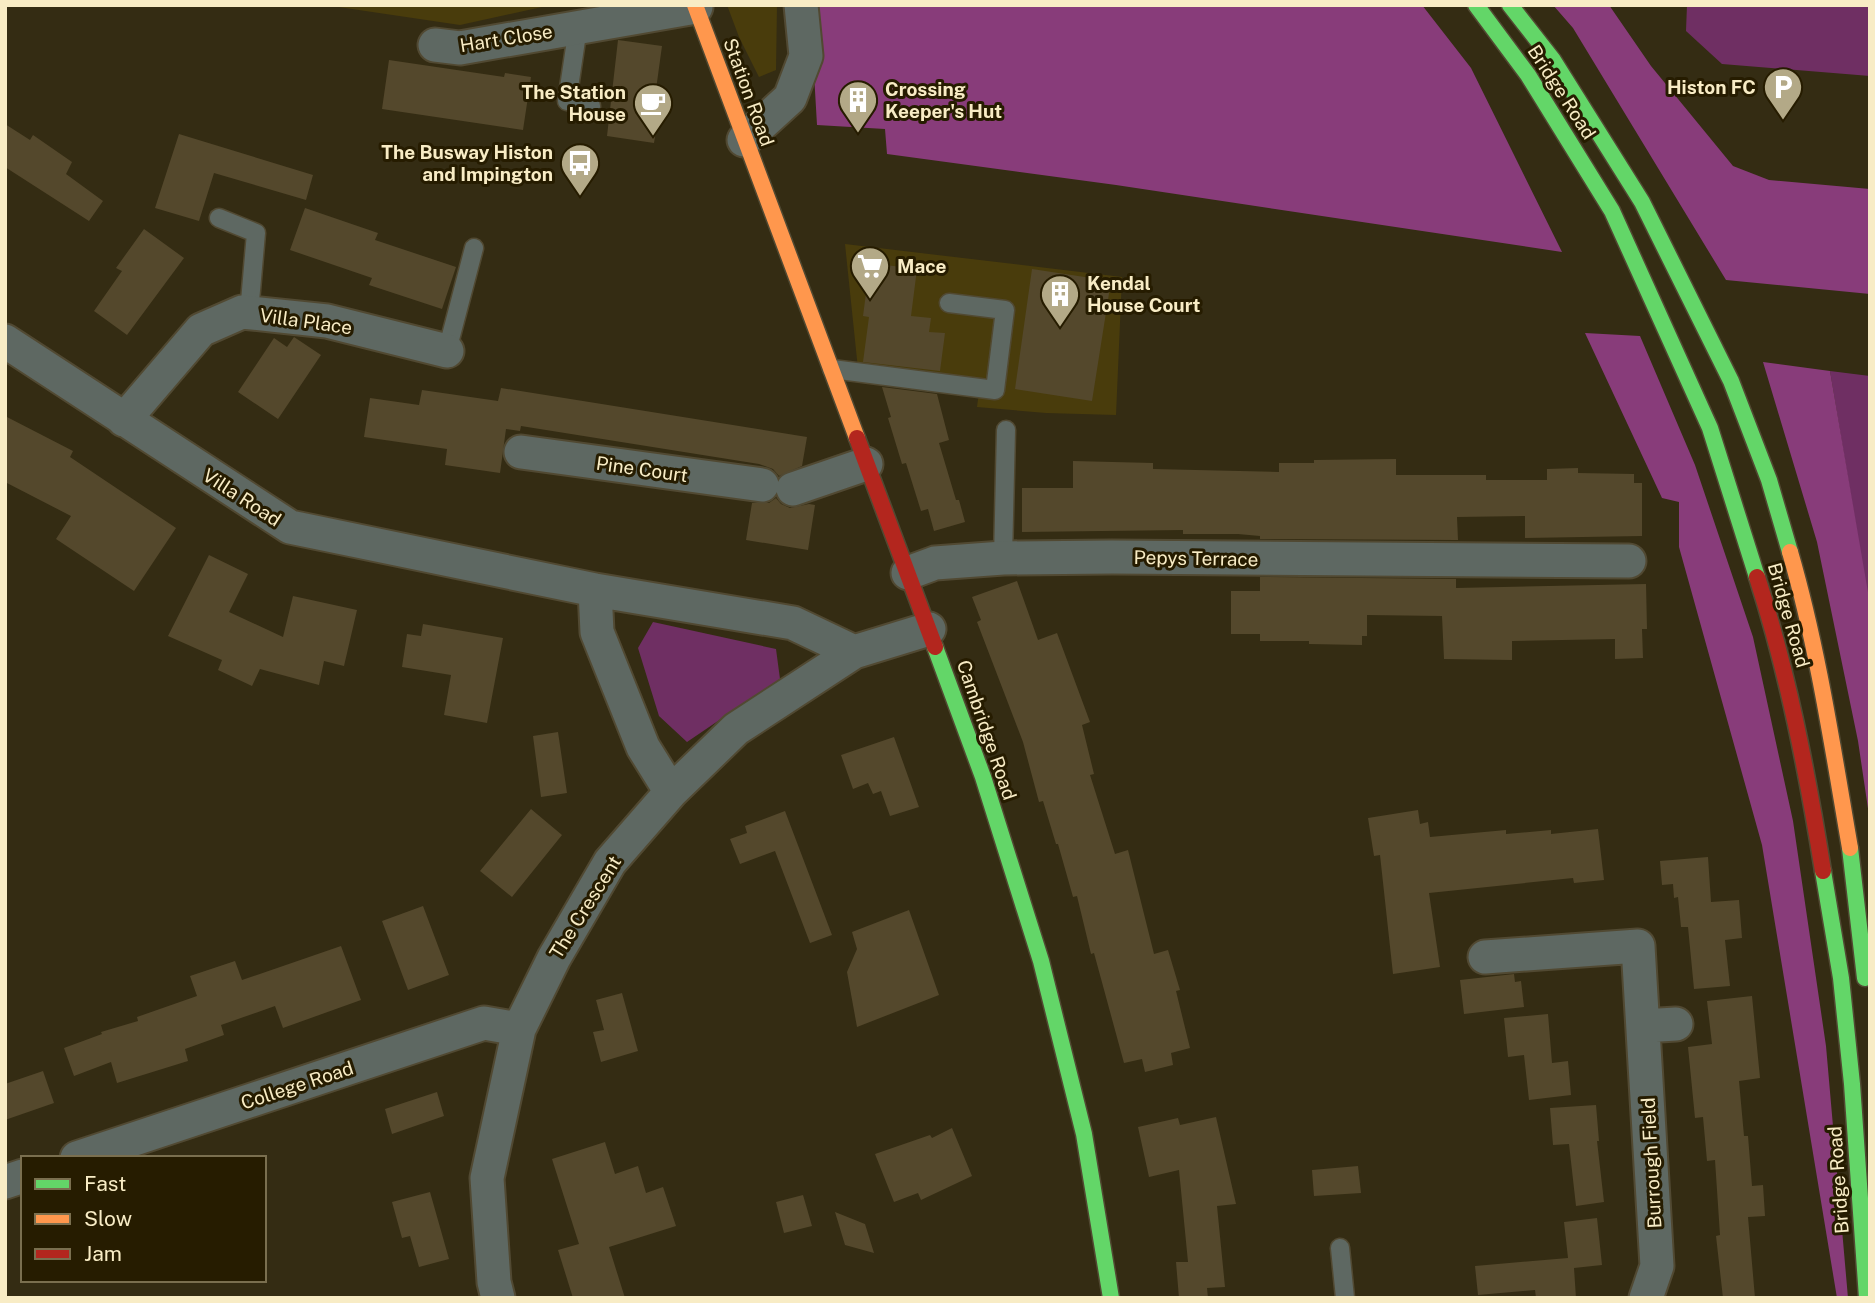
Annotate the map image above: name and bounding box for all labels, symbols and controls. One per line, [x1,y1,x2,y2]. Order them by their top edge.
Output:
street label: Hart Close [458,20,554,56]
street label: Station Road [719,35,779,149]
street label: Bridge Road [1523,41,1601,143]
parking icon: Histon FC [1762,66,1804,121]
place label: Histon FC [1667,76,1756,98]
place label: Crossing Keeper's Hut [885,78,1002,122]
building icon: Crossing Keeper's Hut [837,79,879,134]
place label: The Station House [521,81,626,125]
cafe icon: The Station House [632,82,674,137]
place label: The Busway Histon and Impington [381,141,553,185]
bus stop icon: The Busway Histon and Impington [559,142,601,197]
supermarket icon: Mace [849,245,891,300]
place label: Mace [897,255,947,277]
place label: Kendal House Court [1087,272,1200,316]
building icon: Kendal House Court [1039,273,1081,328]
street label: Villa Place [258,304,354,338]
street label: Pine Court [595,452,689,486]
street label: Villa Road [199,464,285,530]
street label: Pepys Terrace [1133,546,1259,570]
street label: Bridge Road [1764,560,1814,670]
street label: Cambridge Road [953,657,1021,803]
street label: The Crescent [545,852,625,962]
street label: College Road [238,1056,356,1114]
street label: Burrough Field [1637,1097,1665,1229]
street label: Bridge Road [1823,1125,1853,1235]
legend [21,1156,266,1282]
text: Fast [84,1171,126,1196]
text: Slow [84,1206,132,1231]
text: Jam [84,1241,122,1266]

